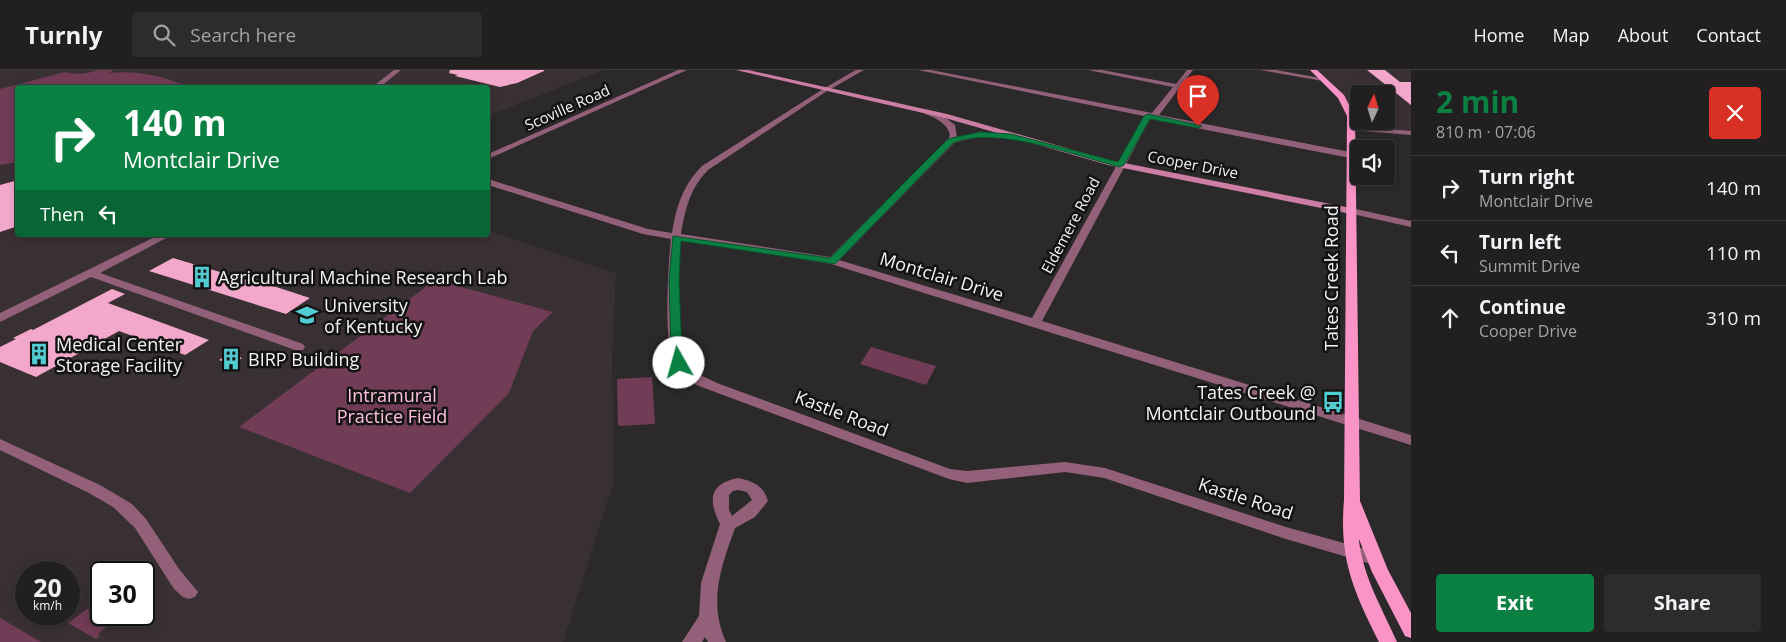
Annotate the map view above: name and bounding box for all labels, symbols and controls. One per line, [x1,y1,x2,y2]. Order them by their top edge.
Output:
search box [132,12,482,57]
text: Turnly [25,18,102,51]
icon: search [150,21,178,49]
text: Search here [190,22,296,48]
text: Home [1474,23,1524,47]
text: Map [1552,23,1590,47]
text: About [1618,23,1668,47]
text: Contact [1696,23,1761,47]
pin [1177,75,1219,126]
street label: Scoville Road [521,79,613,135]
text: 2 min [1436,81,1519,122]
icon: arrive [1184,82,1212,110]
north arrow [1350,85,1395,130]
map controls [1350,85,1395,185]
button: close [1709,87,1761,139]
text: 140 m [123,99,227,146]
icon: right [40,105,105,170]
text: 810 m · 07:06 [1436,121,1536,143]
button: sound [1350,140,1395,185]
text: Montclair Drive [123,144,280,174]
street label: Cooper Drive [1146,145,1240,183]
text: Turn right [1479,164,1574,190]
street label: Eldemere Road [1036,173,1104,277]
icon: right [1436,174,1464,202]
text: 140 m [1706,175,1761,201]
text: Montclair Drive [1479,190,1593,212]
icon: left [94,200,122,228]
text: Then [40,201,84,227]
street label: Tates Creek Road [1319,205,1343,351]
text: Turn left [1479,229,1561,255]
icon: left [1436,239,1464,267]
text: 110 m [1706,240,1761,266]
street label: Montclair Drive [877,246,1007,306]
text: Summit Drive [1479,255,1580,277]
building icon: Agricultural Machine Research Lab [189,264,215,290]
place label: Agricultural Machine Research Lab [218,265,508,289]
place label: University of Kentucky [324,293,423,338]
text: Continue [1479,294,1566,320]
school or university icon: University of Kentucky [294,302,320,328]
icon: ahead [1436,304,1464,332]
text: 310 m [1706,305,1761,331]
text: Cooper Drive [1479,320,1577,342]
place label: Medical Center Storage Facility [56,332,183,377]
position arrow [652,336,704,388]
building icon: Medical Center Storage Facility [26,341,52,367]
building icon: BIRP Building [218,346,244,372]
place label: BIRP Building [248,347,360,371]
place label: Tates Creek @ Montclair Outbound [1145,380,1316,425]
park label: Intramural Practice Field [337,383,447,428]
street label: Kastle Road [792,384,892,442]
bus stop icon: Tates Creek @ Montclair Outbound [1320,389,1346,415]
street label: Kastle Road [1196,471,1296,525]
speed limit sign: 30 [90,561,155,626]
text: 20 [33,570,62,604]
button: Exit [1436,574,1594,632]
button: Share [1604,574,1761,632]
text: km/h [33,597,62,614]

